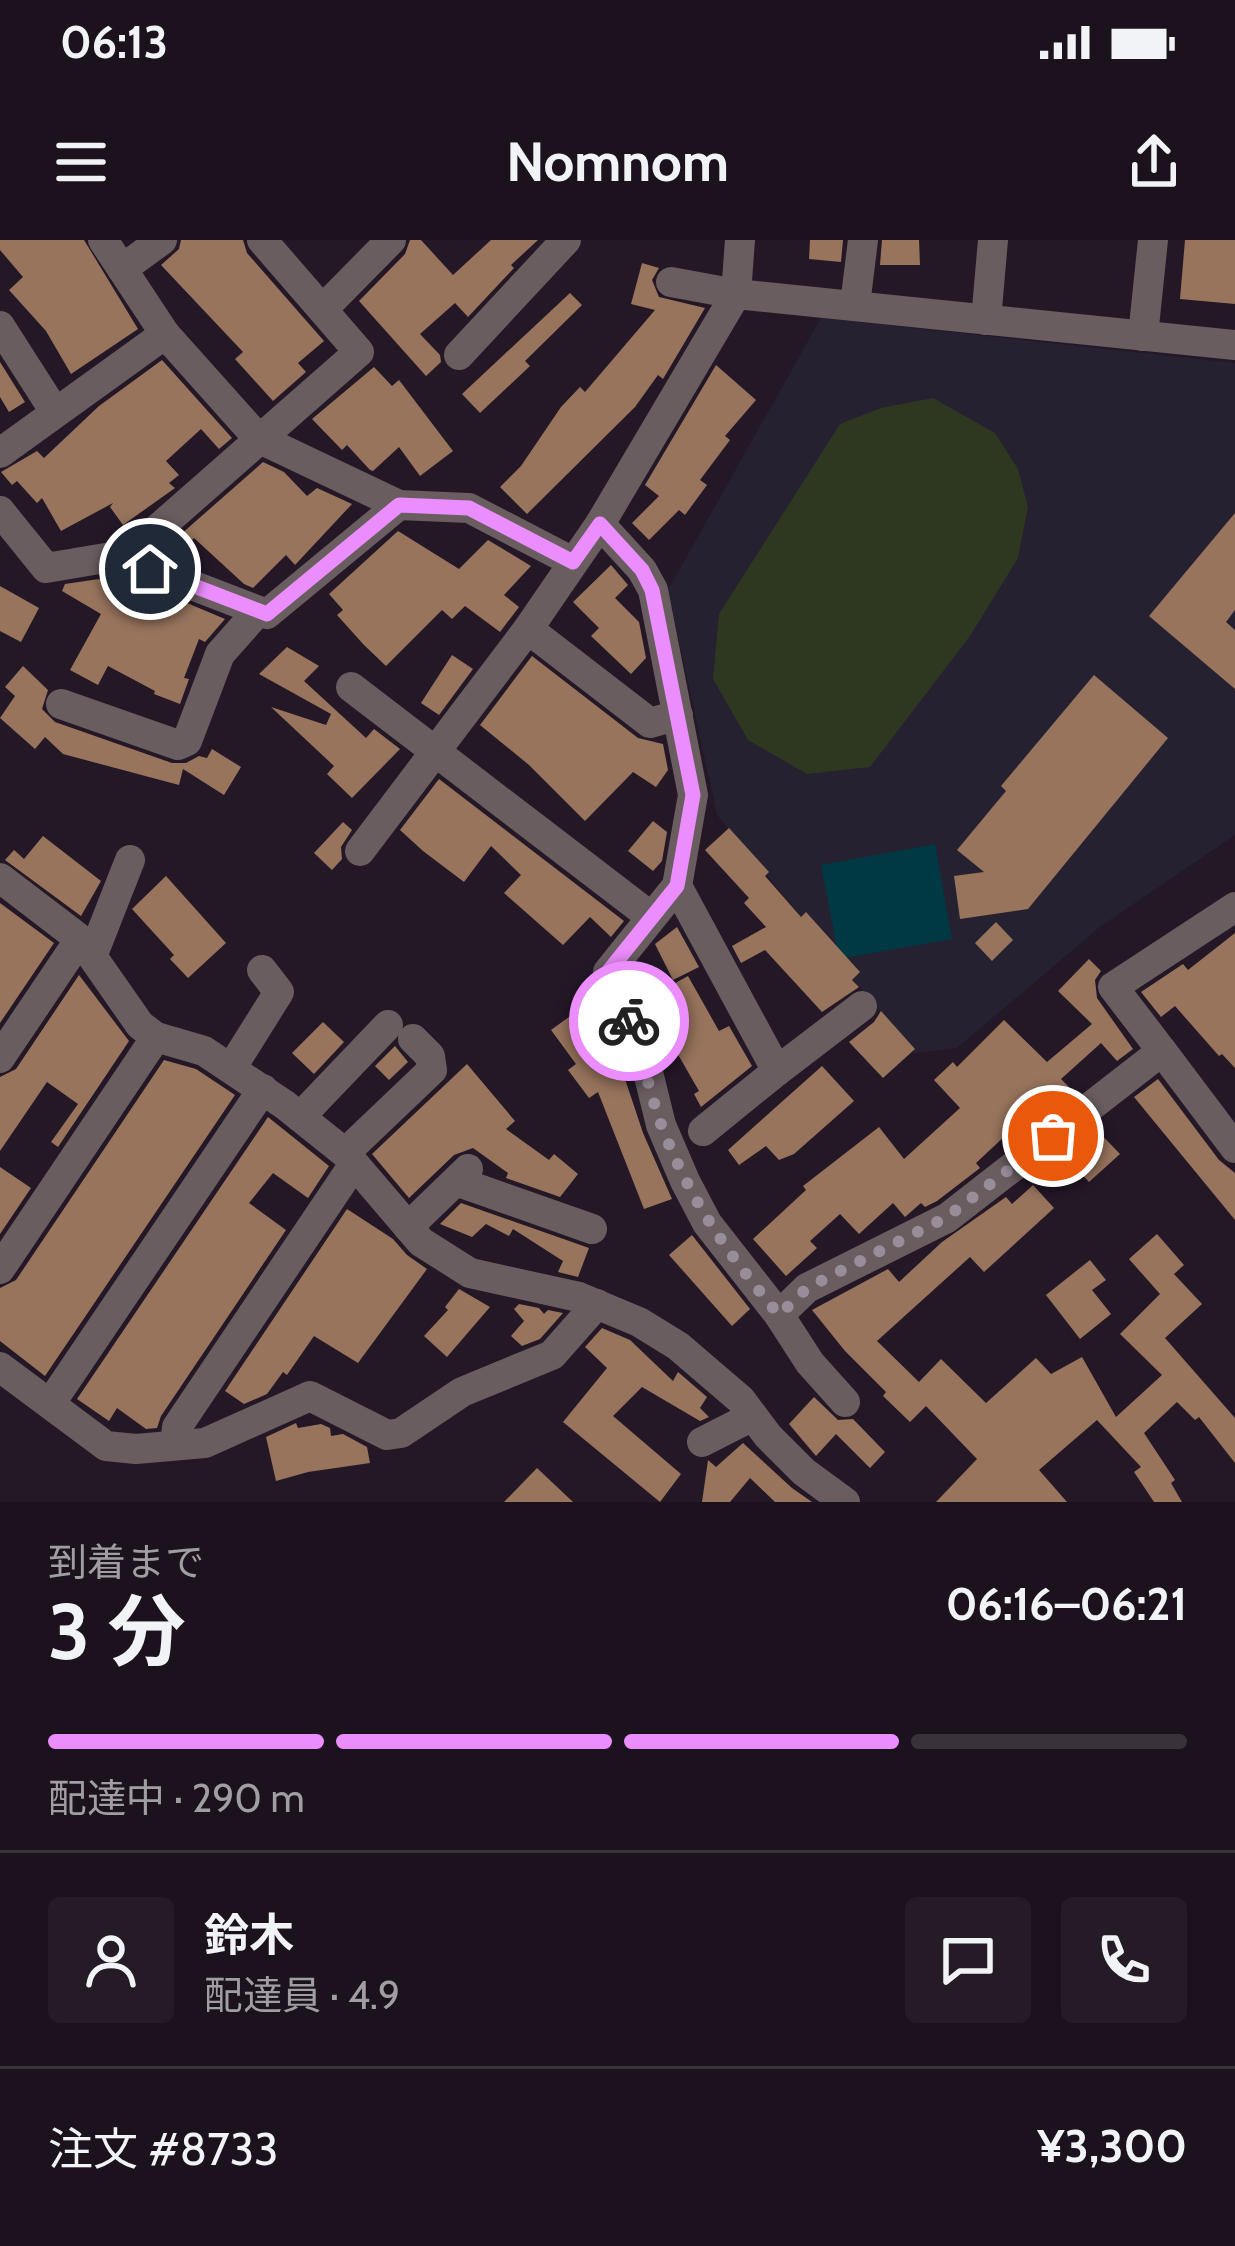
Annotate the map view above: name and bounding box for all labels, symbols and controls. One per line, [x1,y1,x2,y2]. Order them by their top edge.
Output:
text: 06:13 [60,15,168,69]
icon: menu [48,129,114,195]
text: Nomnom [506,129,729,195]
icon: share [1121,129,1187,195]
pin [99,518,201,620]
icon: home [117,536,183,602]
courier [569,961,689,1081]
icon: bike [596,988,662,1054]
pin [1002,1085,1104,1187]
icon: bag [1020,1103,1086,1169]
text: 到着まで [48,1538,204,1586]
text: 06:16–06:21 [946,1577,1187,1631]
text: 3 分 [48,1584,186,1679]
text: 配達中 · 290 m [48,1774,305,1822]
button: person [48,1897,174,2023]
button: chat [905,1897,1031,2023]
button: phone [1061,1897,1187,2023]
text: 鈴木 [204,1908,294,1962]
text: 配達員 · 4.9 [204,1971,400,2019]
text: ¥3,300 [1037,2119,1187,2173]
text: 注文 #8733 [48,2122,278,2176]

